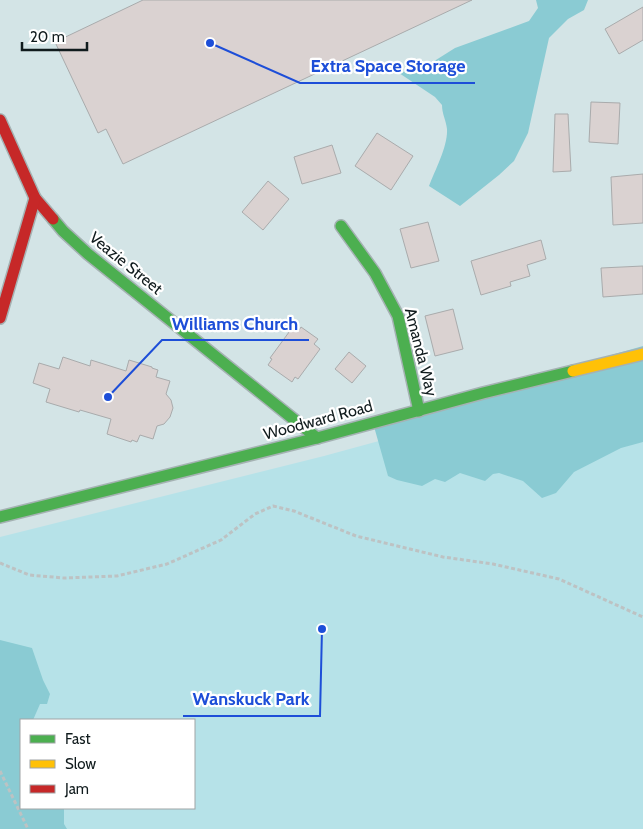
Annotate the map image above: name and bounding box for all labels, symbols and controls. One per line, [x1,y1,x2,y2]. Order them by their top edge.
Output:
scale bar [22,20,88,52]
text: 20 m [30,28,65,46]
callout: Extra Space Storage [300,50,475,83]
text: Extra Space Storage [311,55,465,77]
street label: Veazie Street [86,228,167,299]
street label: Amanda Way [401,306,441,398]
callout: Williams Church [162,307,309,340]
text: Williams Church [172,313,298,335]
street label: Woodward Road [261,396,375,444]
callout: Wanskuck Park [183,683,320,716]
text: Wanskuck Park [193,688,310,710]
legend [20,719,195,809]
text: Fast [65,730,90,748]
text: Slow [65,755,96,773]
text: Jam [64,780,89,798]

